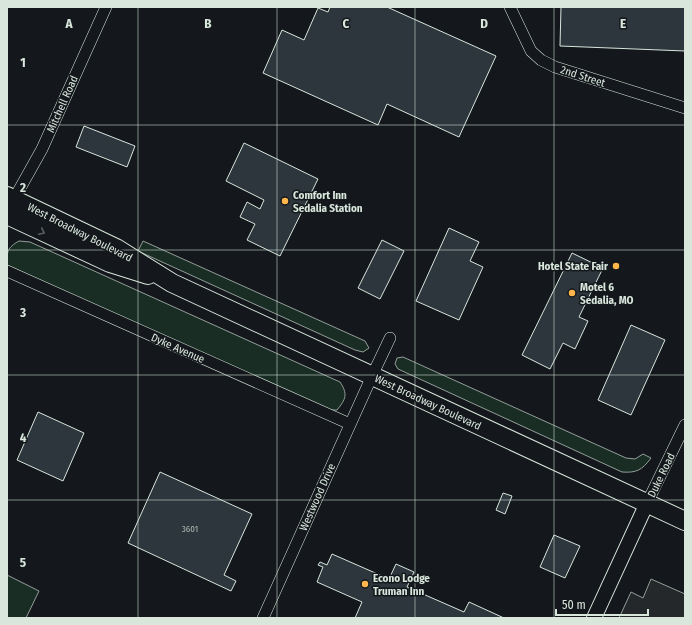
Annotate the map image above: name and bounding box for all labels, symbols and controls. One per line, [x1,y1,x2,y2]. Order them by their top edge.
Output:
text: A [64,16,73,31]
text: B [204,16,212,31]
text: C [343,16,350,31]
text: D [480,16,488,31]
text: E [620,16,626,31]
text: 1 [20,55,26,70]
street label: 2nd Street [559,63,607,90]
street label: Mitchell Road [44,74,81,135]
text: 2 [19,180,26,195]
place label: Comfort Inn Sedalia Station [293,189,363,215]
marker: Comfort Inn Sedalia Station [280,196,290,206]
street label: West Broadway Boulevard [25,200,134,265]
one-way arrow [38,227,46,235]
place label: Hotel State Fair [538,260,609,273]
marker: Hotel State Fair [611,261,621,271]
place label: Motel 6 Sedalia, MO [580,281,634,307]
marker: Motel 6 Sedalia, MO [567,288,577,298]
text: 3 [19,305,26,320]
street label: Dyke Avenue [149,331,207,366]
street label: West Broadway Boulevard [372,372,483,433]
text: 4 [20,430,27,445]
street label: Duke Road [645,451,678,500]
street label: Westwood Drive [297,461,338,533]
house number: 3601 [182,524,198,534]
text: 5 [20,555,26,570]
place label: Econo Lodge Truman Inn [373,572,430,598]
marker: Econo Lodge Truman Inn [360,579,370,589]
scale bar [556,591,648,617]
text: 50 m [562,598,586,612]

